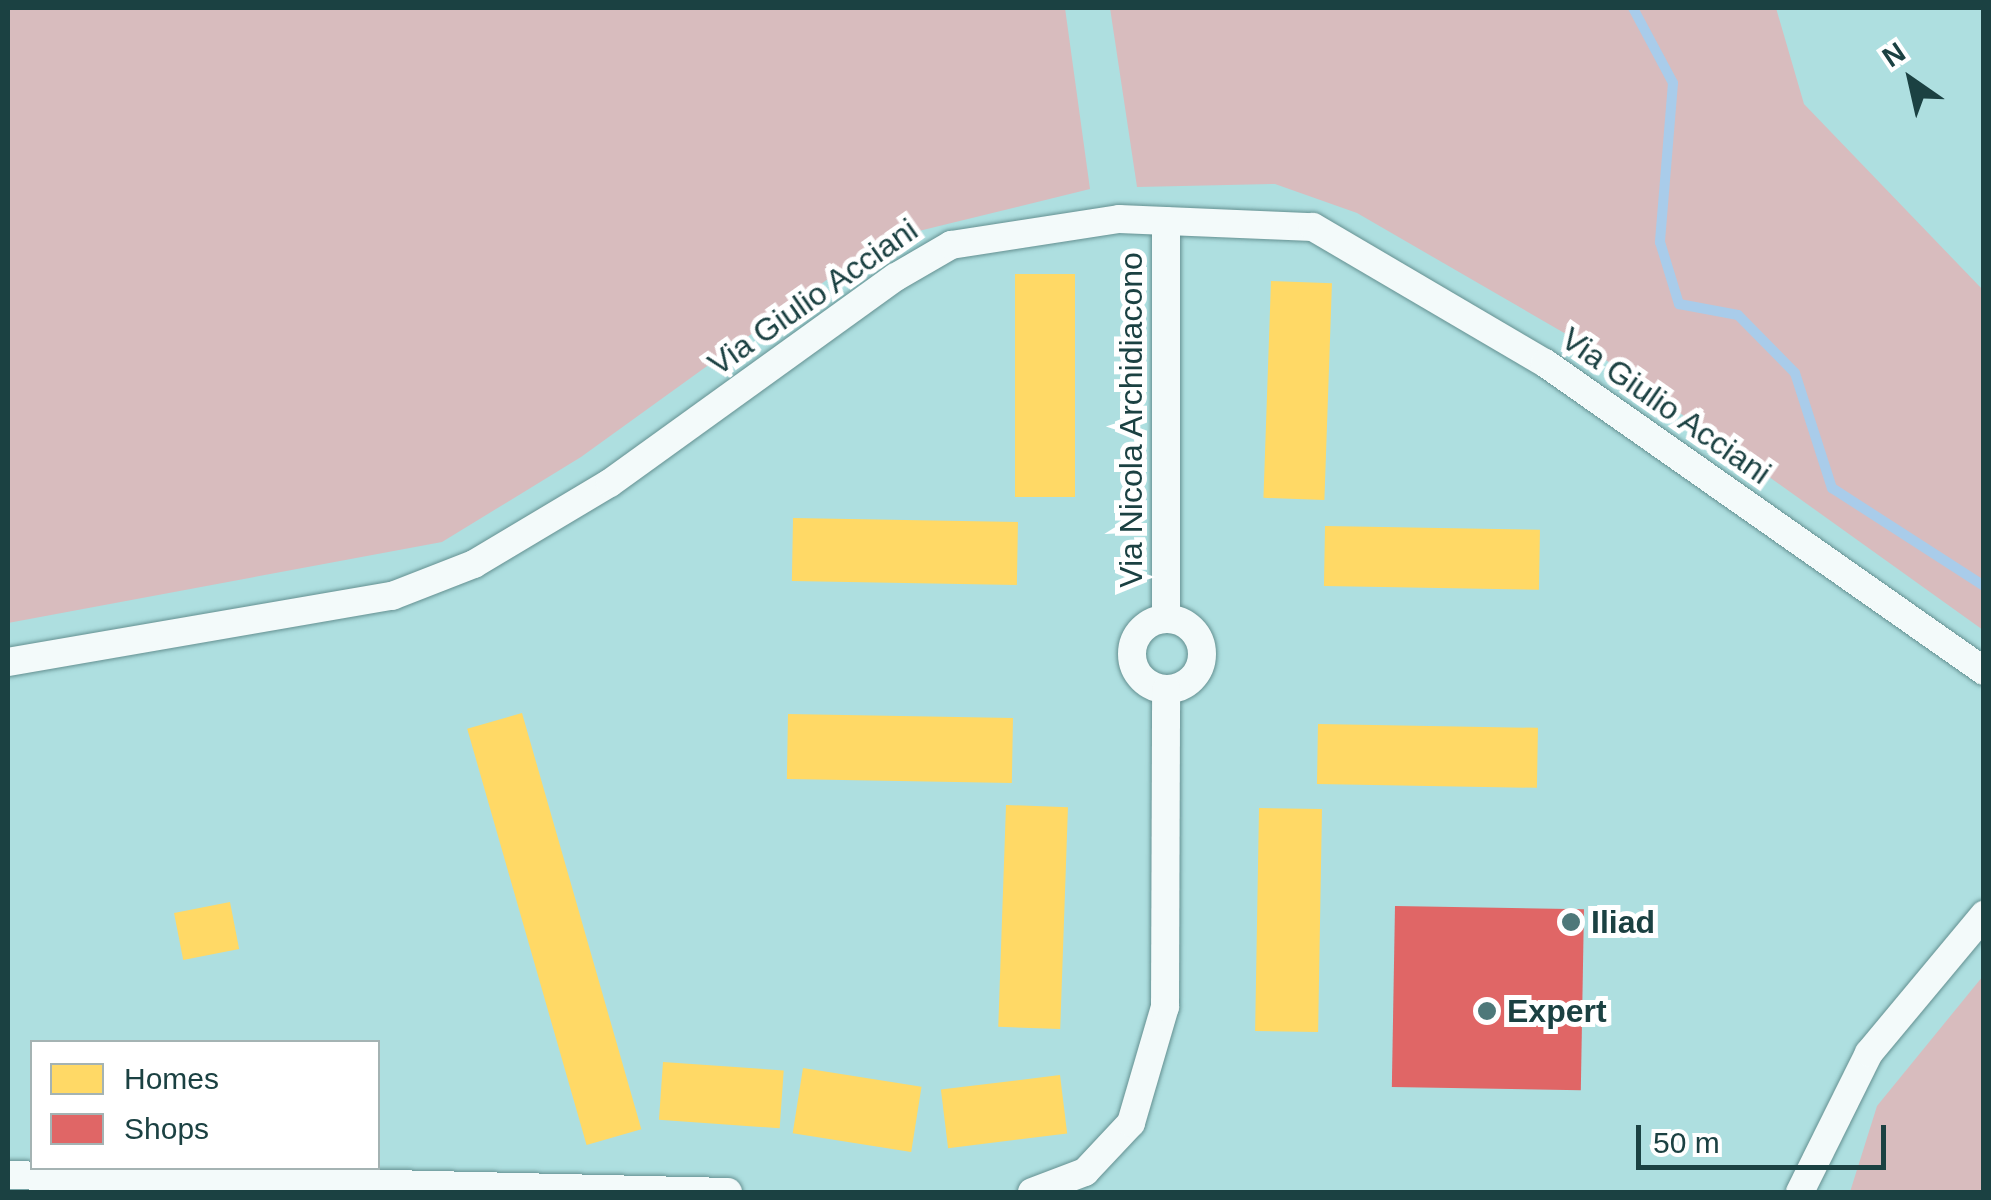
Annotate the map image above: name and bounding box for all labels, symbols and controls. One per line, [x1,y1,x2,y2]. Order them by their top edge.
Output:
north arrow [1861,30,1961,130]
text: N [1877,36,1911,73]
street label: Via Giulio Acciani [700,210,926,384]
street label: Via Nicola Archidiacono [1112,251,1150,589]
street label: Via Giulio Acciani [1553,319,1779,493]
place label: Iliad [1591,903,1655,941]
marker: Iliad [1560,911,1582,933]
place label: Expert [1507,992,1607,1030]
marker: Expert [1476,1000,1498,1022]
legend [30,1040,380,1170]
text: Homes [124,1062,219,1095]
scale bar [1641,1105,1891,1167]
text: Shops [124,1112,209,1145]
text: 50 m [1653,1126,1720,1159]

